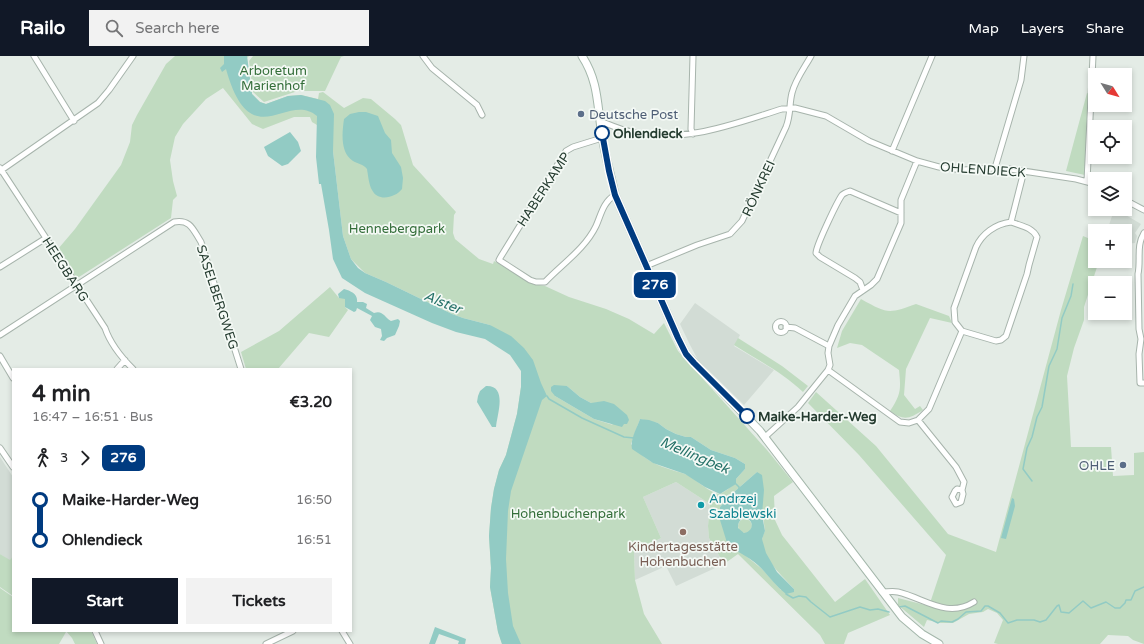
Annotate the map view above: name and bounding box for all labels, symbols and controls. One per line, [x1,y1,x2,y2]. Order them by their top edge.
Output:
search box [89,10,369,46]
text: Railo [20,17,65,39]
icon: search [103,17,125,39]
text: Search here [135,19,220,37]
text: Map [969,20,999,37]
text: Layers [1021,20,1064,37]
text: Share [1086,20,1124,37]
park label: Arboretum Marienhof [239,63,307,94]
north arrow [1088,68,1132,112]
map controls [1088,68,1132,320]
place label: Deutsche Post [589,107,678,123]
marker: Deutsche Post [576,109,586,119]
button: locate [1088,120,1132,164]
marker: Ohlendieck [594,125,610,141]
place label: Ohlendieck [613,126,683,142]
street label: HABERKAMP [514,149,574,230]
street label: RÖNKREI [739,158,779,219]
street label: OHLENDIECK [939,159,1027,181]
button: layers [1088,172,1132,216]
park label: Hennebergpark [349,221,445,237]
button: + [1088,224,1132,268]
street label: HEEGBARG [38,234,92,305]
street label: SASELBERGWEG [193,243,242,352]
line badge: 276 [632,272,678,298]
text: 276 [642,276,668,293]
button: − [1088,276,1132,320]
water label: Alster [422,287,466,318]
text: 4 min [32,381,91,407]
text: €3.20 [290,393,332,411]
marker: Maike-Harder-Weg [739,408,755,424]
text: 16:47 – 16:51 · Bus [32,409,153,425]
place label: Maike-Harder-Weg [758,409,877,425]
water label: Mellingbek [658,433,733,478]
icon: walk [32,447,54,469]
icon: forward [74,447,96,469]
text: 276 [110,449,137,466]
text: 3 [60,450,68,466]
place label: OHLE [1079,458,1115,474]
marker: OHLE [1118,460,1128,470]
text: Maike-Harder-Weg [62,491,199,509]
place label: Andrzej Szablewski [709,491,776,522]
text: 16:50 [296,492,332,508]
marker: Andrzej Szablewski [696,500,706,510]
park label: Hohenbuchenpark [511,506,625,522]
marker: Kindertagesstätte Hohenbuchen [678,527,688,537]
text: Ohlendieck [62,531,142,549]
text: 16:51 [296,532,332,548]
place label: Kindertagesstätte Hohenbuchen [628,539,738,570]
button: Start [32,578,178,624]
button: Tickets [186,578,332,624]

